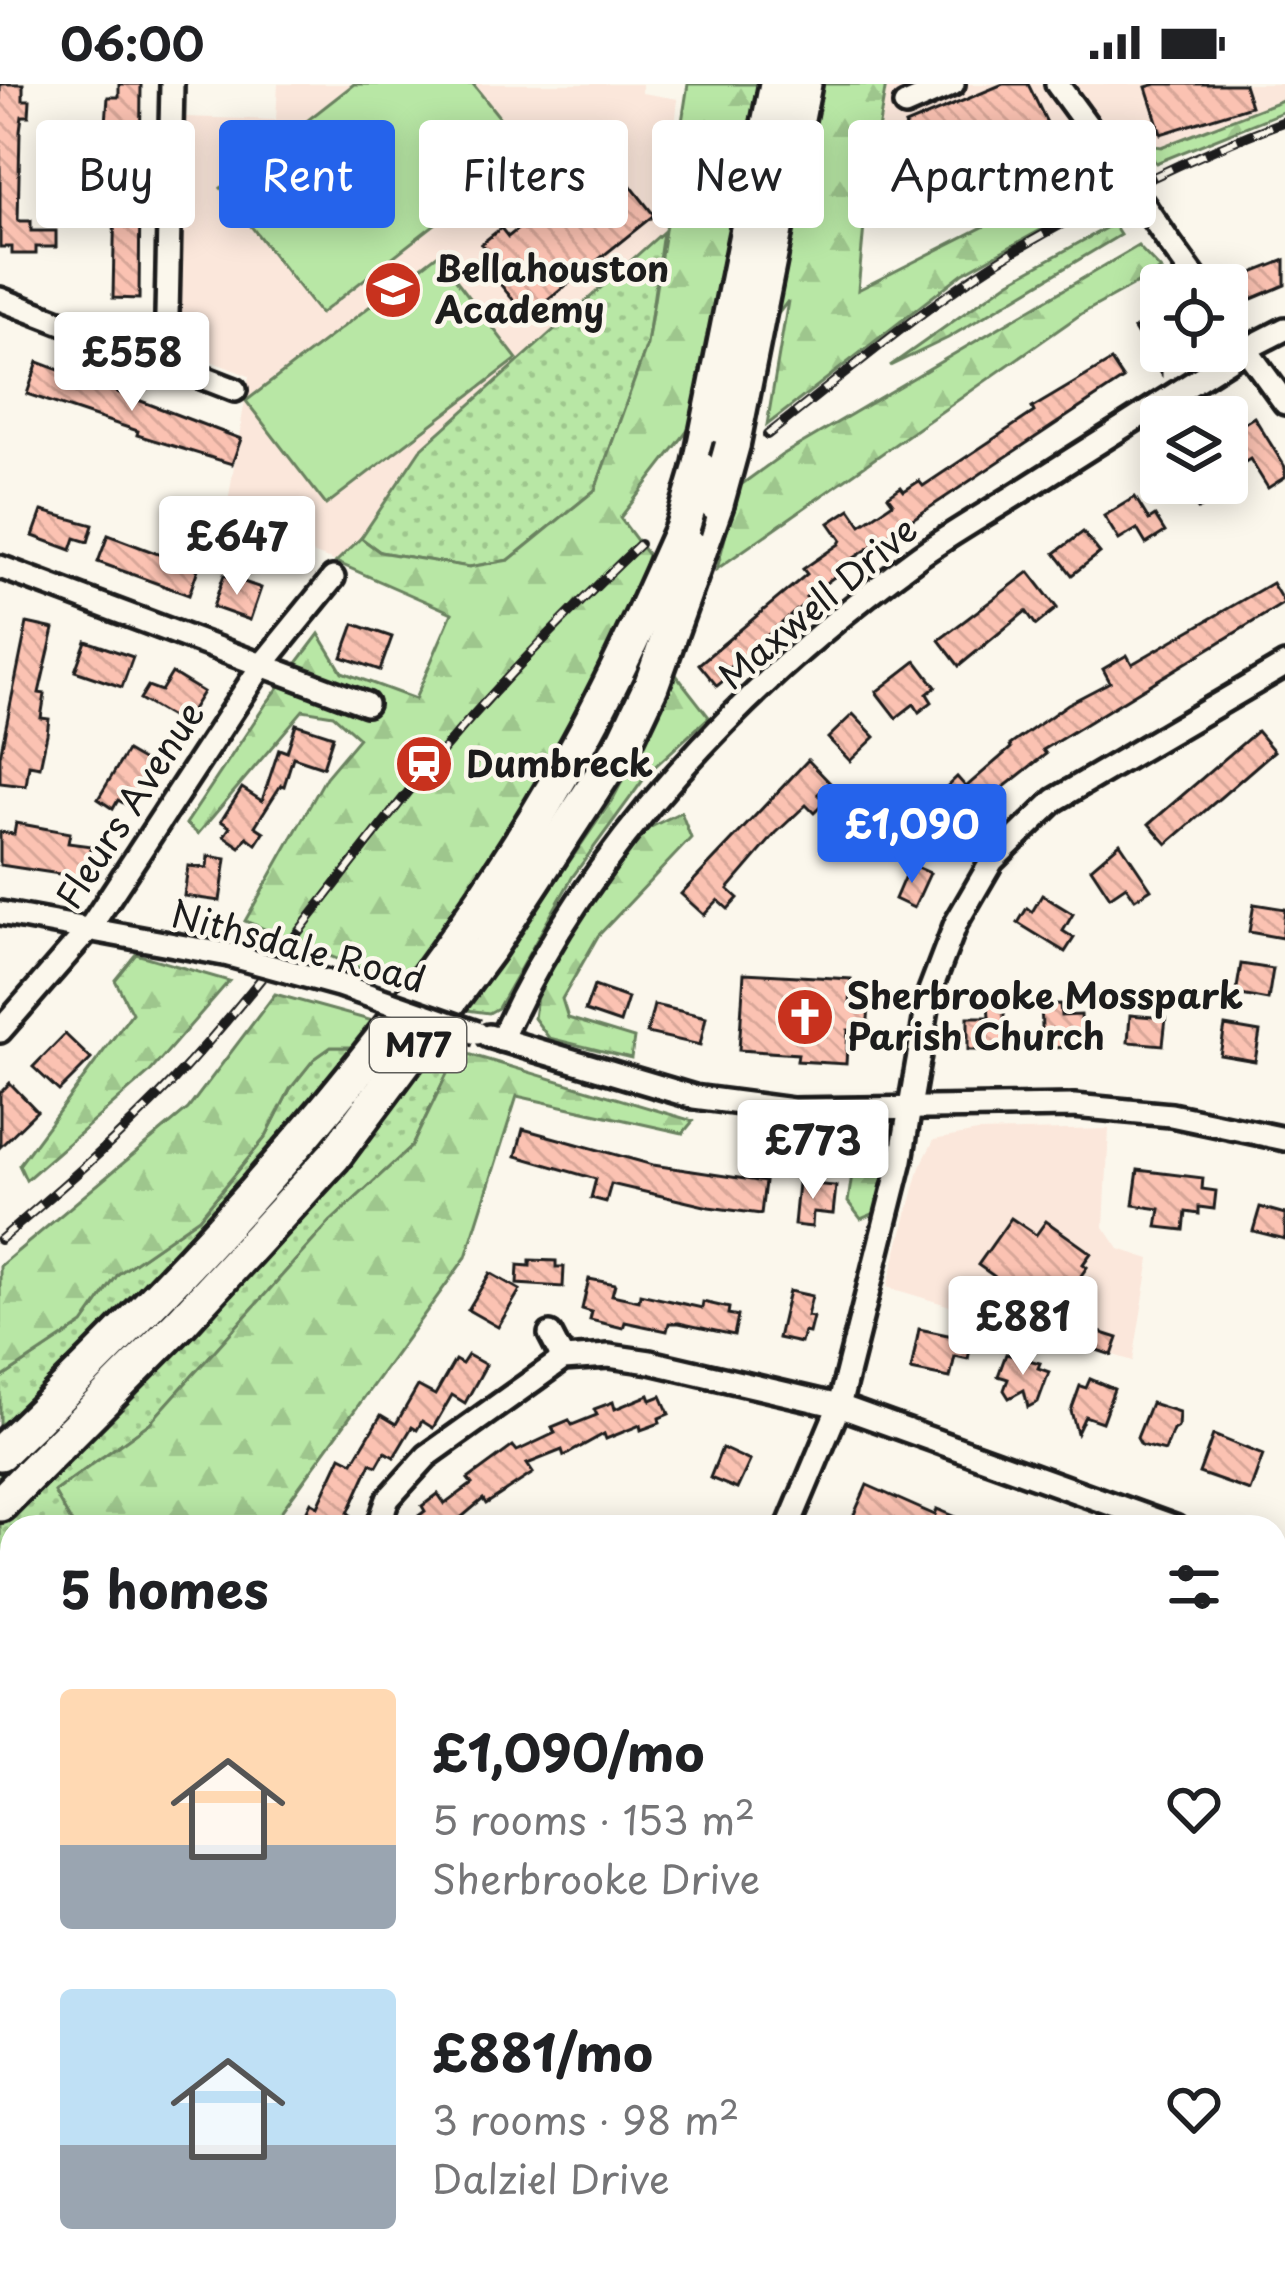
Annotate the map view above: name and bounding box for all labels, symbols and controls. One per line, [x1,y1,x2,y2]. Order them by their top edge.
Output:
text: 06:00 [60,8,204,76]
chip: Buy [36,120,195,228]
chip: Rent [219,120,395,228]
chip: Filters [419,120,628,228]
chip: New [652,120,824,228]
chip: Apartment [848,120,1156,228]
place label: Bellahouston Academy [434,240,669,335]
school or university icon: Bellahouston Academy [362,259,424,321]
map controls [1140,264,1248,504]
button: locate [1140,264,1248,372]
pin: £558 [61,312,203,414]
text: £558 [81,321,183,380]
button: layers [1140,396,1248,504]
pin: £647 [166,496,308,598]
street label: Maxwell Drive [705,502,928,701]
text: £647 [186,505,288,564]
street label: Fleurs Avenue [41,689,216,919]
station icon: Dumbreck [393,733,455,795]
place label: Dumbreck [466,735,653,789]
pin: £1,090 [814,784,1010,886]
text: £1,090 [844,793,980,852]
street label: Nithsdale Road [165,885,432,1005]
place label: Sherbrooke Mosspark Parish Church [847,967,1243,1062]
church icon: Sherbrooke Mosspark Parish Church [774,986,836,1048]
road number: M77 [370,1018,466,1072]
pin: £773 [742,1100,884,1202]
text: £773 [764,1109,862,1168]
pin: £881 [952,1276,1094,1378]
text: £881 [976,1285,1071,1344]
text: 5 homes [60,1549,269,1626]
icon: filters [1161,1554,1227,1620]
text: £1,090/mo [432,1712,704,1789]
icon: home [156,1737,300,1881]
icon: heart [1161,1776,1227,1842]
text: 5 rooms · 153 m² [432,1789,755,1848]
text: Sherbrooke Drive [432,1848,760,1907]
text: £881/mo [432,2012,653,2089]
icon: home [156,2037,300,2181]
icon: heart [1161,2076,1227,2142]
text: 3 rooms · 98 m² [432,2089,739,2148]
text: Dalziel Drive [432,2148,670,2207]

